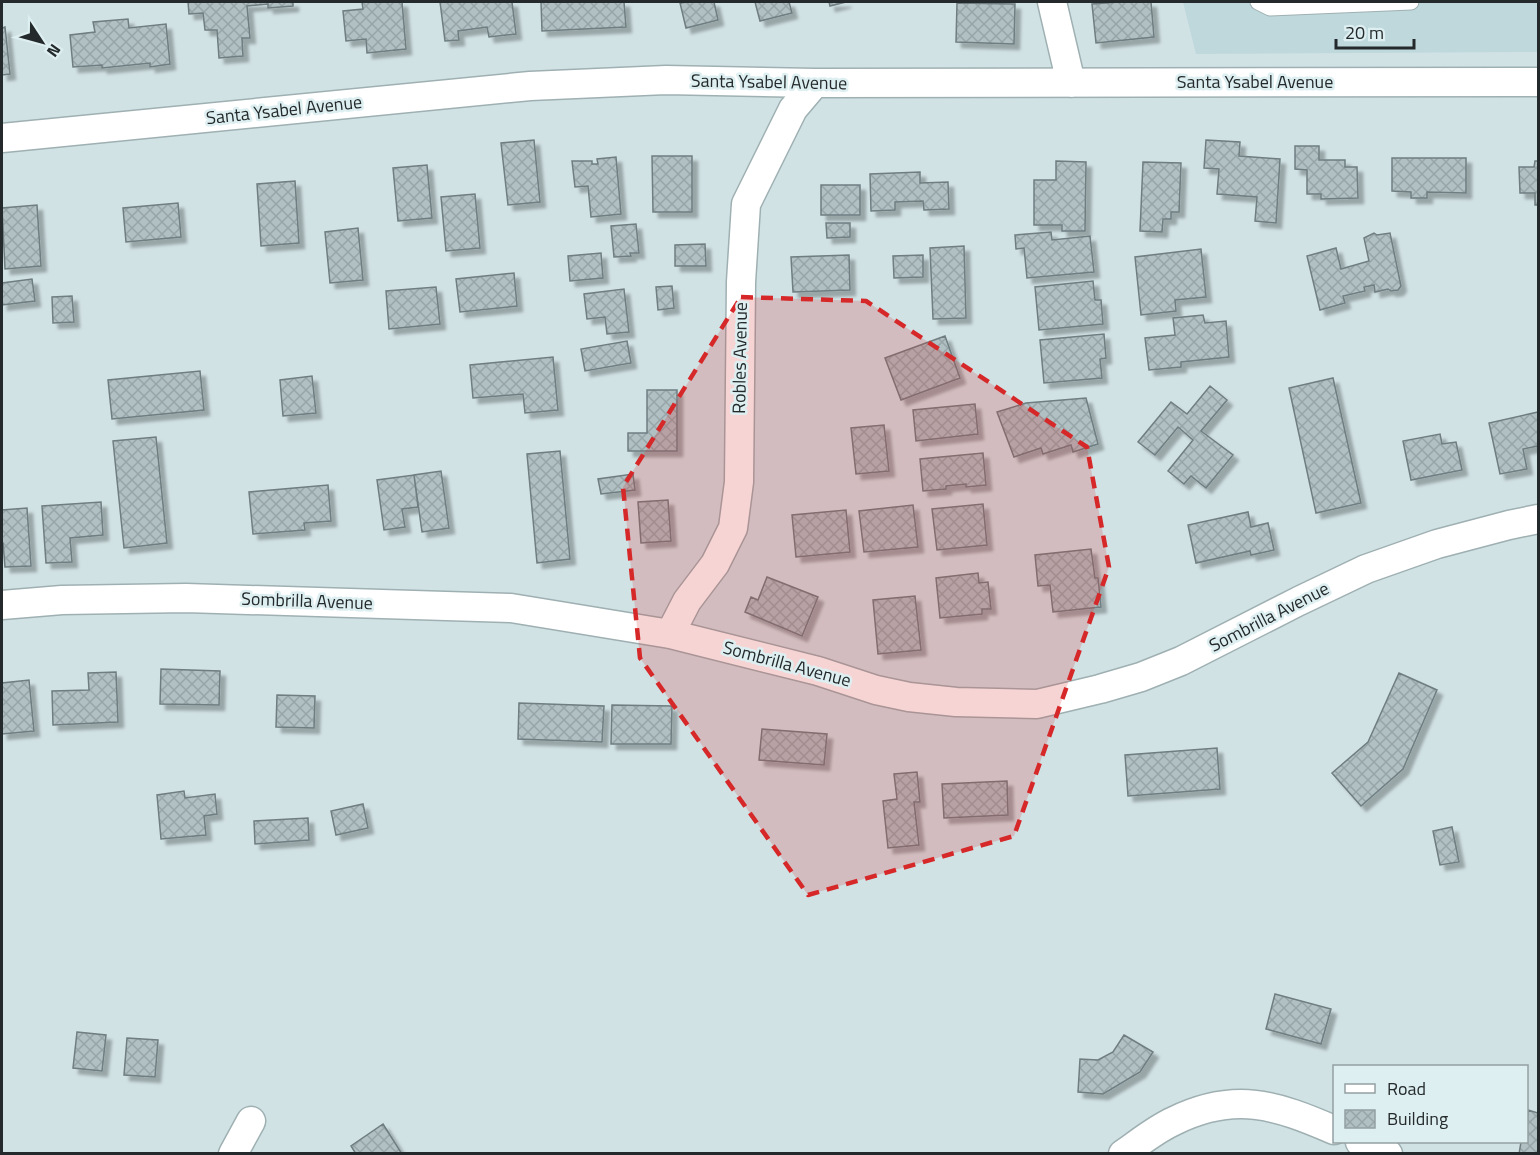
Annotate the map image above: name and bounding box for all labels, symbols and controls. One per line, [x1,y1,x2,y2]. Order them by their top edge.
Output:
north arrow [12,12,72,72]
scale bar [1336,12,1414,50]
text: 20 m [1345,19,1384,46]
text: N [41,39,67,62]
street label: Santa Ysabel Avenue [691,67,847,96]
street label: Santa Ysabel Avenue [1177,68,1333,95]
street label: Santa Ysabel Avenue [205,88,363,131]
street label: Robles Avenue [725,302,754,414]
street label: Sombrilla Avenue [1204,575,1334,658]
street label: Sombrilla Avenue [241,585,373,616]
street label: Sombrilla Avenue [720,633,854,694]
legend [1333,1065,1528,1143]
text: Road [1387,1075,1426,1102]
text: Building [1387,1105,1448,1132]

